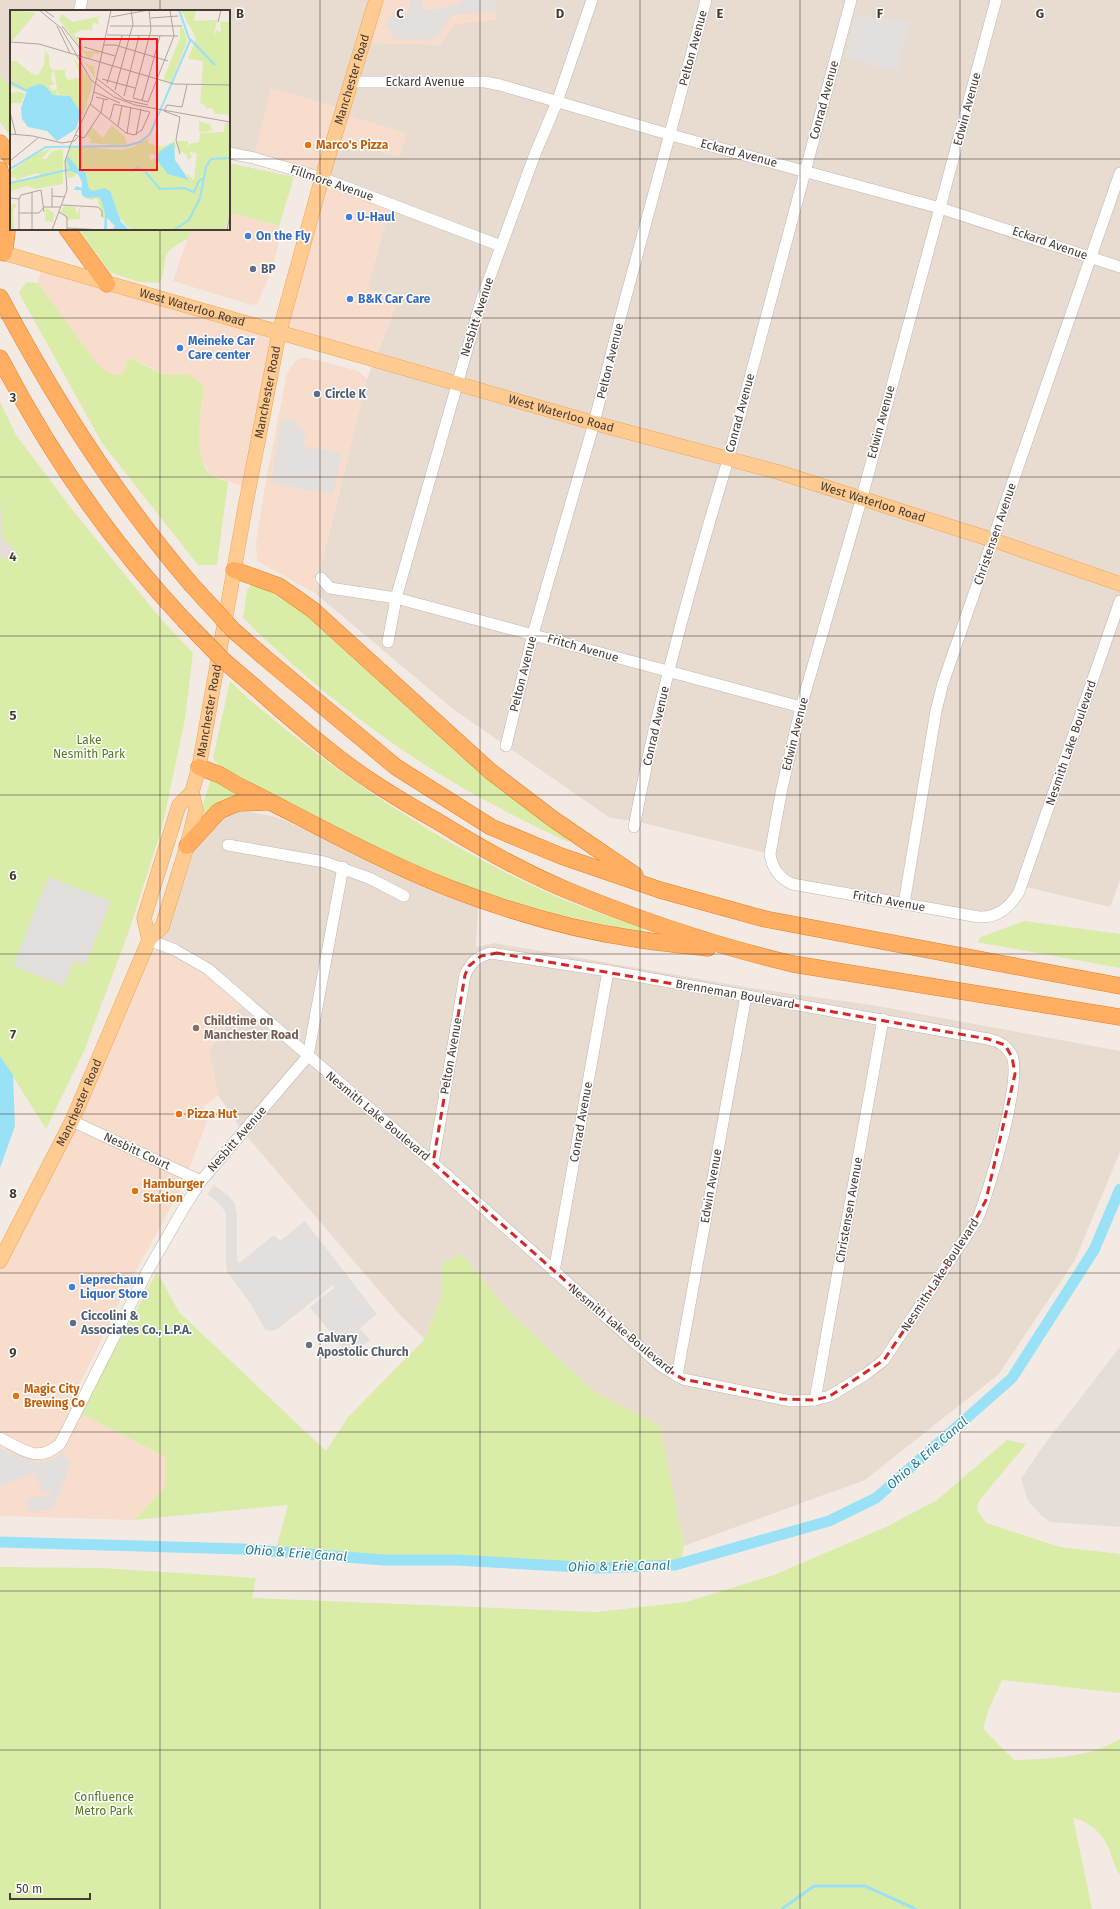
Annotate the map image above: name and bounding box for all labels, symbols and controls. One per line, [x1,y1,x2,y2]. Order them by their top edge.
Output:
text: B [236,6,244,21]
text: C [396,6,404,21]
text: D [556,6,565,21]
text: E [717,6,724,21]
text: F [877,6,884,21]
text: G [1036,6,1044,21]
street label: Pelton Avenue [676,9,710,87]
inset map [10,10,230,230]
street label: Manchester Road [332,32,372,126]
street label: Conrad Avenue [807,59,841,141]
street label: Edwin Avenue [950,71,984,147]
street label: Eckard Avenue [386,75,464,89]
street label: Eckard Avenue [699,136,779,170]
place label: Marco's Pizza [316,138,389,152]
marker: Marco's Pizza [303,140,313,150]
street label: Fillmore Avenue [289,162,375,204]
place label: U-Haul [357,210,395,224]
marker: U-Haul [344,212,354,222]
street label: Eckard Avenue [1010,224,1090,262]
place label: On the Fly [256,229,311,243]
marker: On the Fly [243,231,253,241]
place label: BP [261,262,276,276]
marker: BP [248,264,258,274]
street label: Nesbitt Avenue [458,276,496,358]
street label: West Waterloo Road [138,285,247,329]
place label: B&K Car Care [358,292,431,306]
marker: B&K Car Care [345,294,355,304]
street label: Pelton Avenue [594,322,626,400]
place label: Meineke Car Care center [188,334,255,362]
marker: Meineke Car Care center [175,343,185,353]
street label: Manchester Road [252,344,283,440]
street label: Conrad Avenue [723,372,757,454]
street label: Edwin Avenue [864,384,898,460]
place label: Circle K [325,387,366,401]
marker: Circle K [312,389,322,399]
text: 3 [9,390,17,405]
street label: West Waterloo Road [507,392,616,435]
street label: West Waterloo Road [819,479,927,525]
street label: Christensen Avenue [971,481,1019,587]
text: 4 [9,549,17,564]
street label: Fritch Avenue [546,631,620,665]
street label: Pelton Avenue [507,635,539,713]
street label: Manchester Road [194,663,224,758]
street label: Nesmith Lake Boulevard [1043,678,1099,808]
street label: Conrad Avenue [640,685,672,767]
street label: Edwin Avenue [779,696,811,772]
text: 5 [10,708,17,723]
park label: Lake Nesmith Park [53,733,126,761]
text: 6 [9,868,17,883]
street label: Fritch Avenue [852,888,926,914]
street label: Brenneman Boulevard [674,977,796,1011]
place label: Childtime on Manchester Road [204,1014,299,1042]
street label: Pelton Avenue [437,1016,465,1096]
marker: Childtime on Manchester Road [191,1023,201,1033]
text: 7 [10,1027,16,1042]
street label: Manchester Road [53,1057,105,1149]
street label: Nesmith Lake Boulevard [323,1068,433,1164]
street label: Conrad Avenue [567,1081,595,1163]
street label: Nesbitt Avenue [205,1103,269,1175]
place label: Pizza Hut [187,1107,238,1121]
marker: Pizza Hut [174,1109,184,1119]
street label: Nesbitt Court [101,1129,173,1173]
street label: Edwin Avenue [698,1148,724,1224]
street label: Christensen Avenue [833,1156,865,1264]
place label: Hamburger Station [143,1177,204,1205]
text: 8 [9,1186,17,1201]
marker: Hamburger Station [130,1186,140,1196]
street label: Nesmith Lake Boulevard [898,1216,982,1334]
place label: Leprechaun Liquor Store [80,1273,148,1301]
street label: Nesmith Lake Boulevard [566,1281,676,1377]
marker: Leprechaun Liquor Store [67,1282,77,1292]
place label: Ciccolini & Associates Co., L.P.A. [80,1309,192,1337]
marker: Ciccolini & Associates Co., L.P.A. [68,1318,78,1328]
place label: Calvary Apostolic Church [316,1331,409,1359]
marker: Calvary Apostolic Church [304,1340,314,1350]
text: 9 [9,1345,17,1360]
place label: Magic City Brewing Co [24,1382,85,1410]
marker: Magic City Brewing Co [11,1391,21,1401]
water label: Ohio & Erie Canal [884,1414,971,1492]
water label: Ohio & Erie Canal [244,1542,348,1564]
water label: Ohio & Erie Canal [568,1558,670,1574]
park label: Confluence Metro Park [74,1790,134,1818]
scale bar [10,1875,90,1901]
text: 50 m [16,1882,42,1896]

